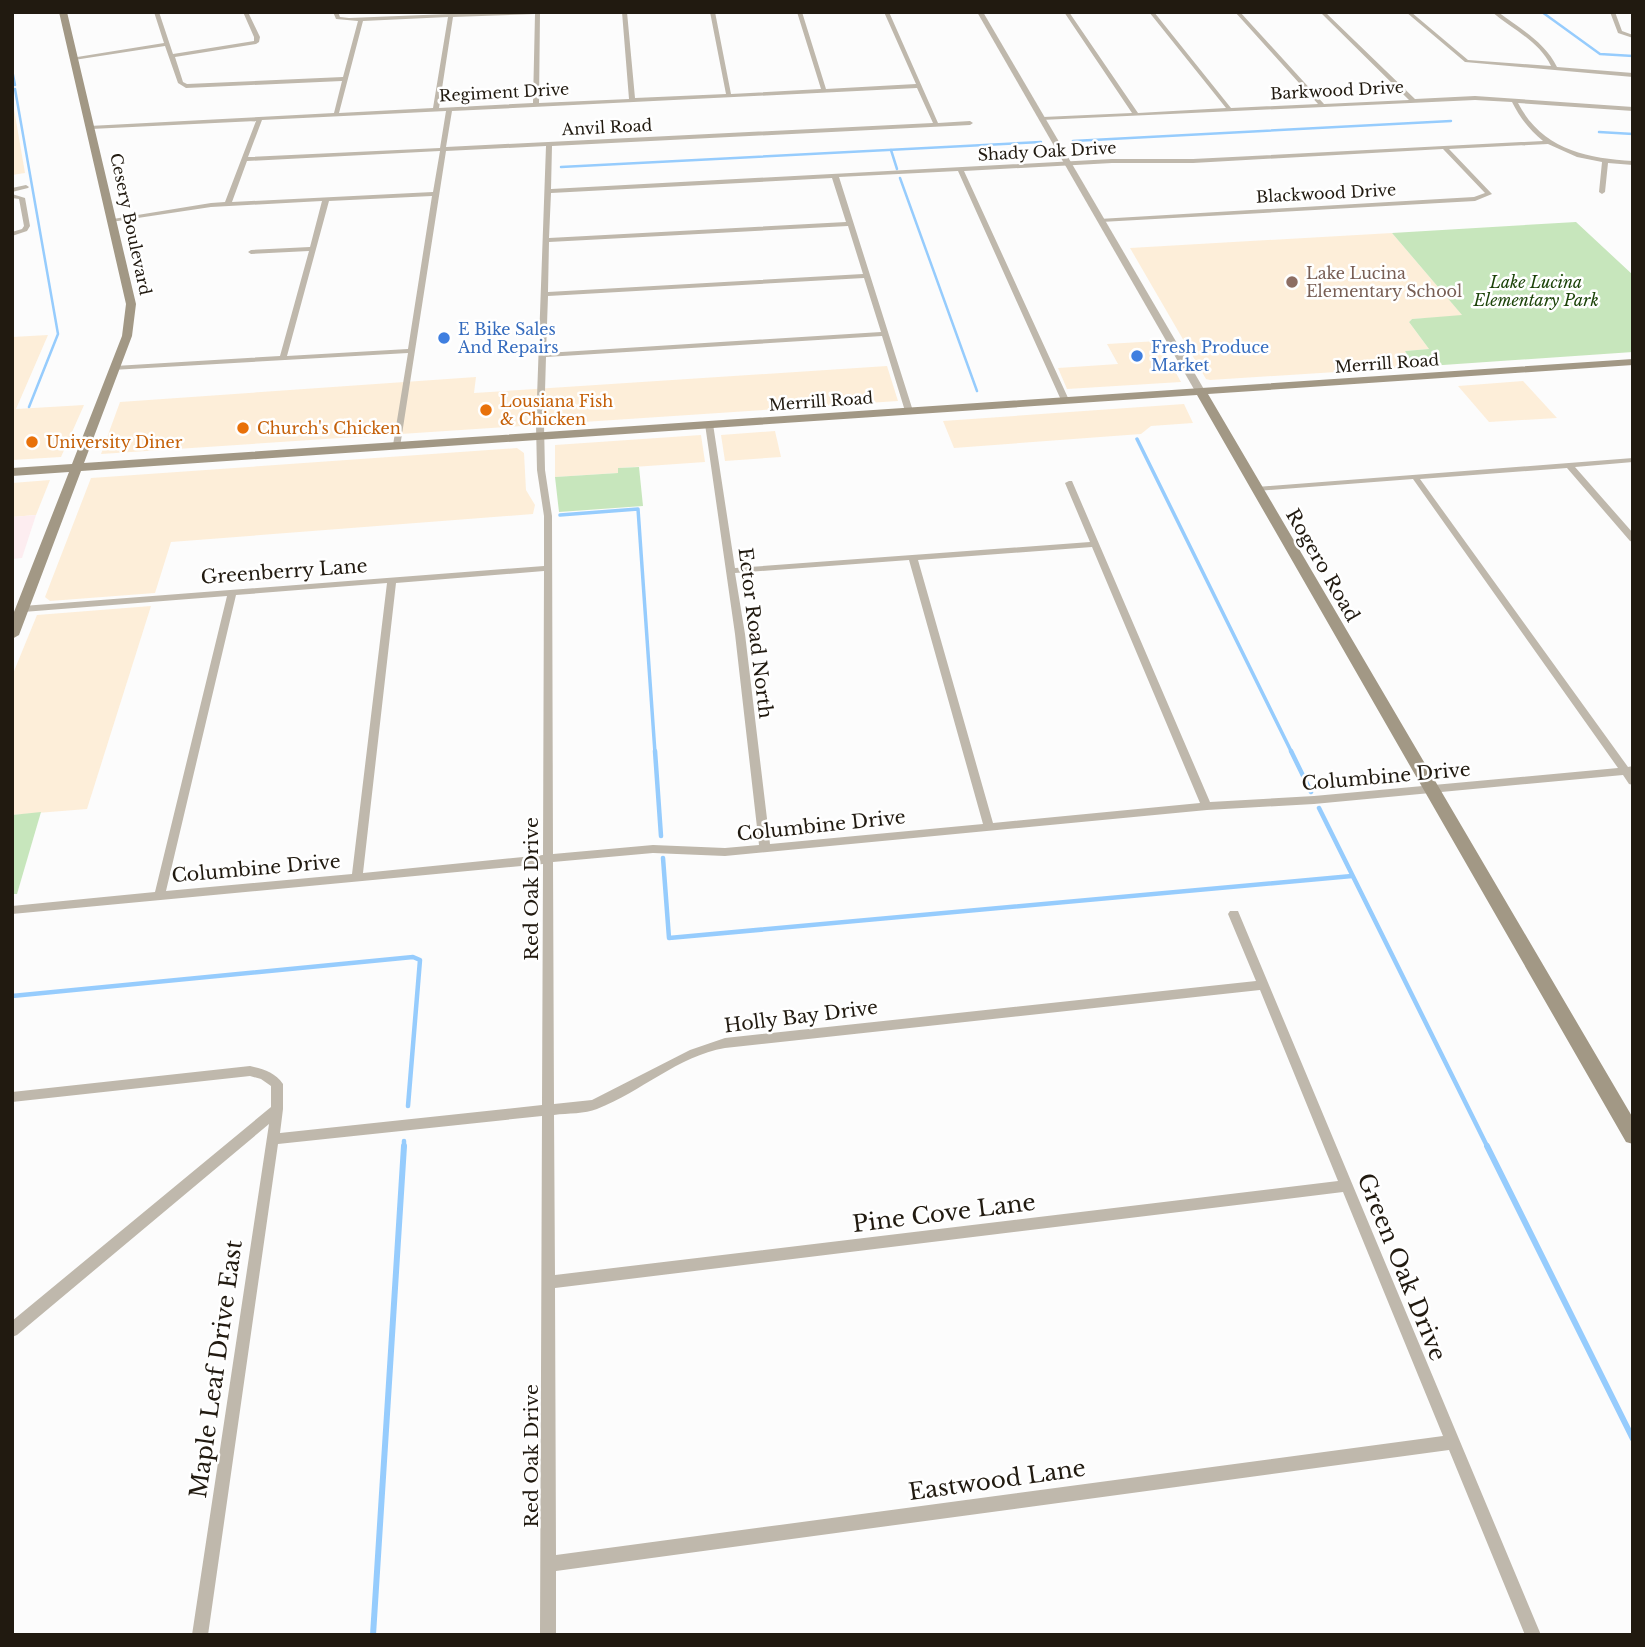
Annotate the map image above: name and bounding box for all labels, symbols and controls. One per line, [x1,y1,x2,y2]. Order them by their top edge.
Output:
street label: Barkwood Drive [1270,77,1404,103]
street label: Regiment Drive [438,79,570,105]
street label: Anvil Road [560,115,653,139]
street label: Shady Oak Drive [977,137,1117,165]
street label: Cesery Boulevard [106,151,156,297]
street label: Blackwood Drive [1255,179,1397,207]
place label: Lake Lucina Elementary School [1306,263,1462,301]
park label: Lake Lucina Elementary Park [1472,272,1599,310]
marker: Lake Lucina Elementary School [1284,274,1300,290]
place label: E Bike Sales And Repairs [457,319,559,357]
marker: E Bike Sales And Repairs [436,330,452,346]
place label: Fresh Produce Market [1151,337,1269,375]
marker: Fresh Produce Market [1129,348,1145,364]
street label: Merrill Road [1334,349,1440,377]
street label: Merrill Road [768,387,874,415]
place label: Lousiana Fish & Chicken [500,391,613,429]
marker: Lousiana Fish & Chicken [478,402,494,418]
place label: Church's Chicken [257,418,401,438]
marker: Church's Chicken [235,420,251,436]
place label: University Diner [46,432,183,452]
marker: University Diner [24,434,40,450]
street label: Rogero Road [1281,505,1364,626]
street label: Ector Road North [734,546,777,720]
street label: Greenberry Lane [200,554,368,589]
street label: Columbine Drive [1301,758,1472,795]
street label: Columbine Drive [736,805,907,846]
street label: Red Oak Drive [520,817,543,961]
street label: Columbine Drive [171,850,342,887]
street label: Holly Bay Drive [723,996,879,1037]
street label: Green Oak Drive [1352,1169,1452,1365]
street label: Pine Cove Lane [851,1188,1037,1238]
street label: Maple Leaf Drive East [184,1238,248,1500]
street label: Red Oak Drive [520,1384,543,1528]
street label: Eastwood Lane [907,1454,1087,1506]

